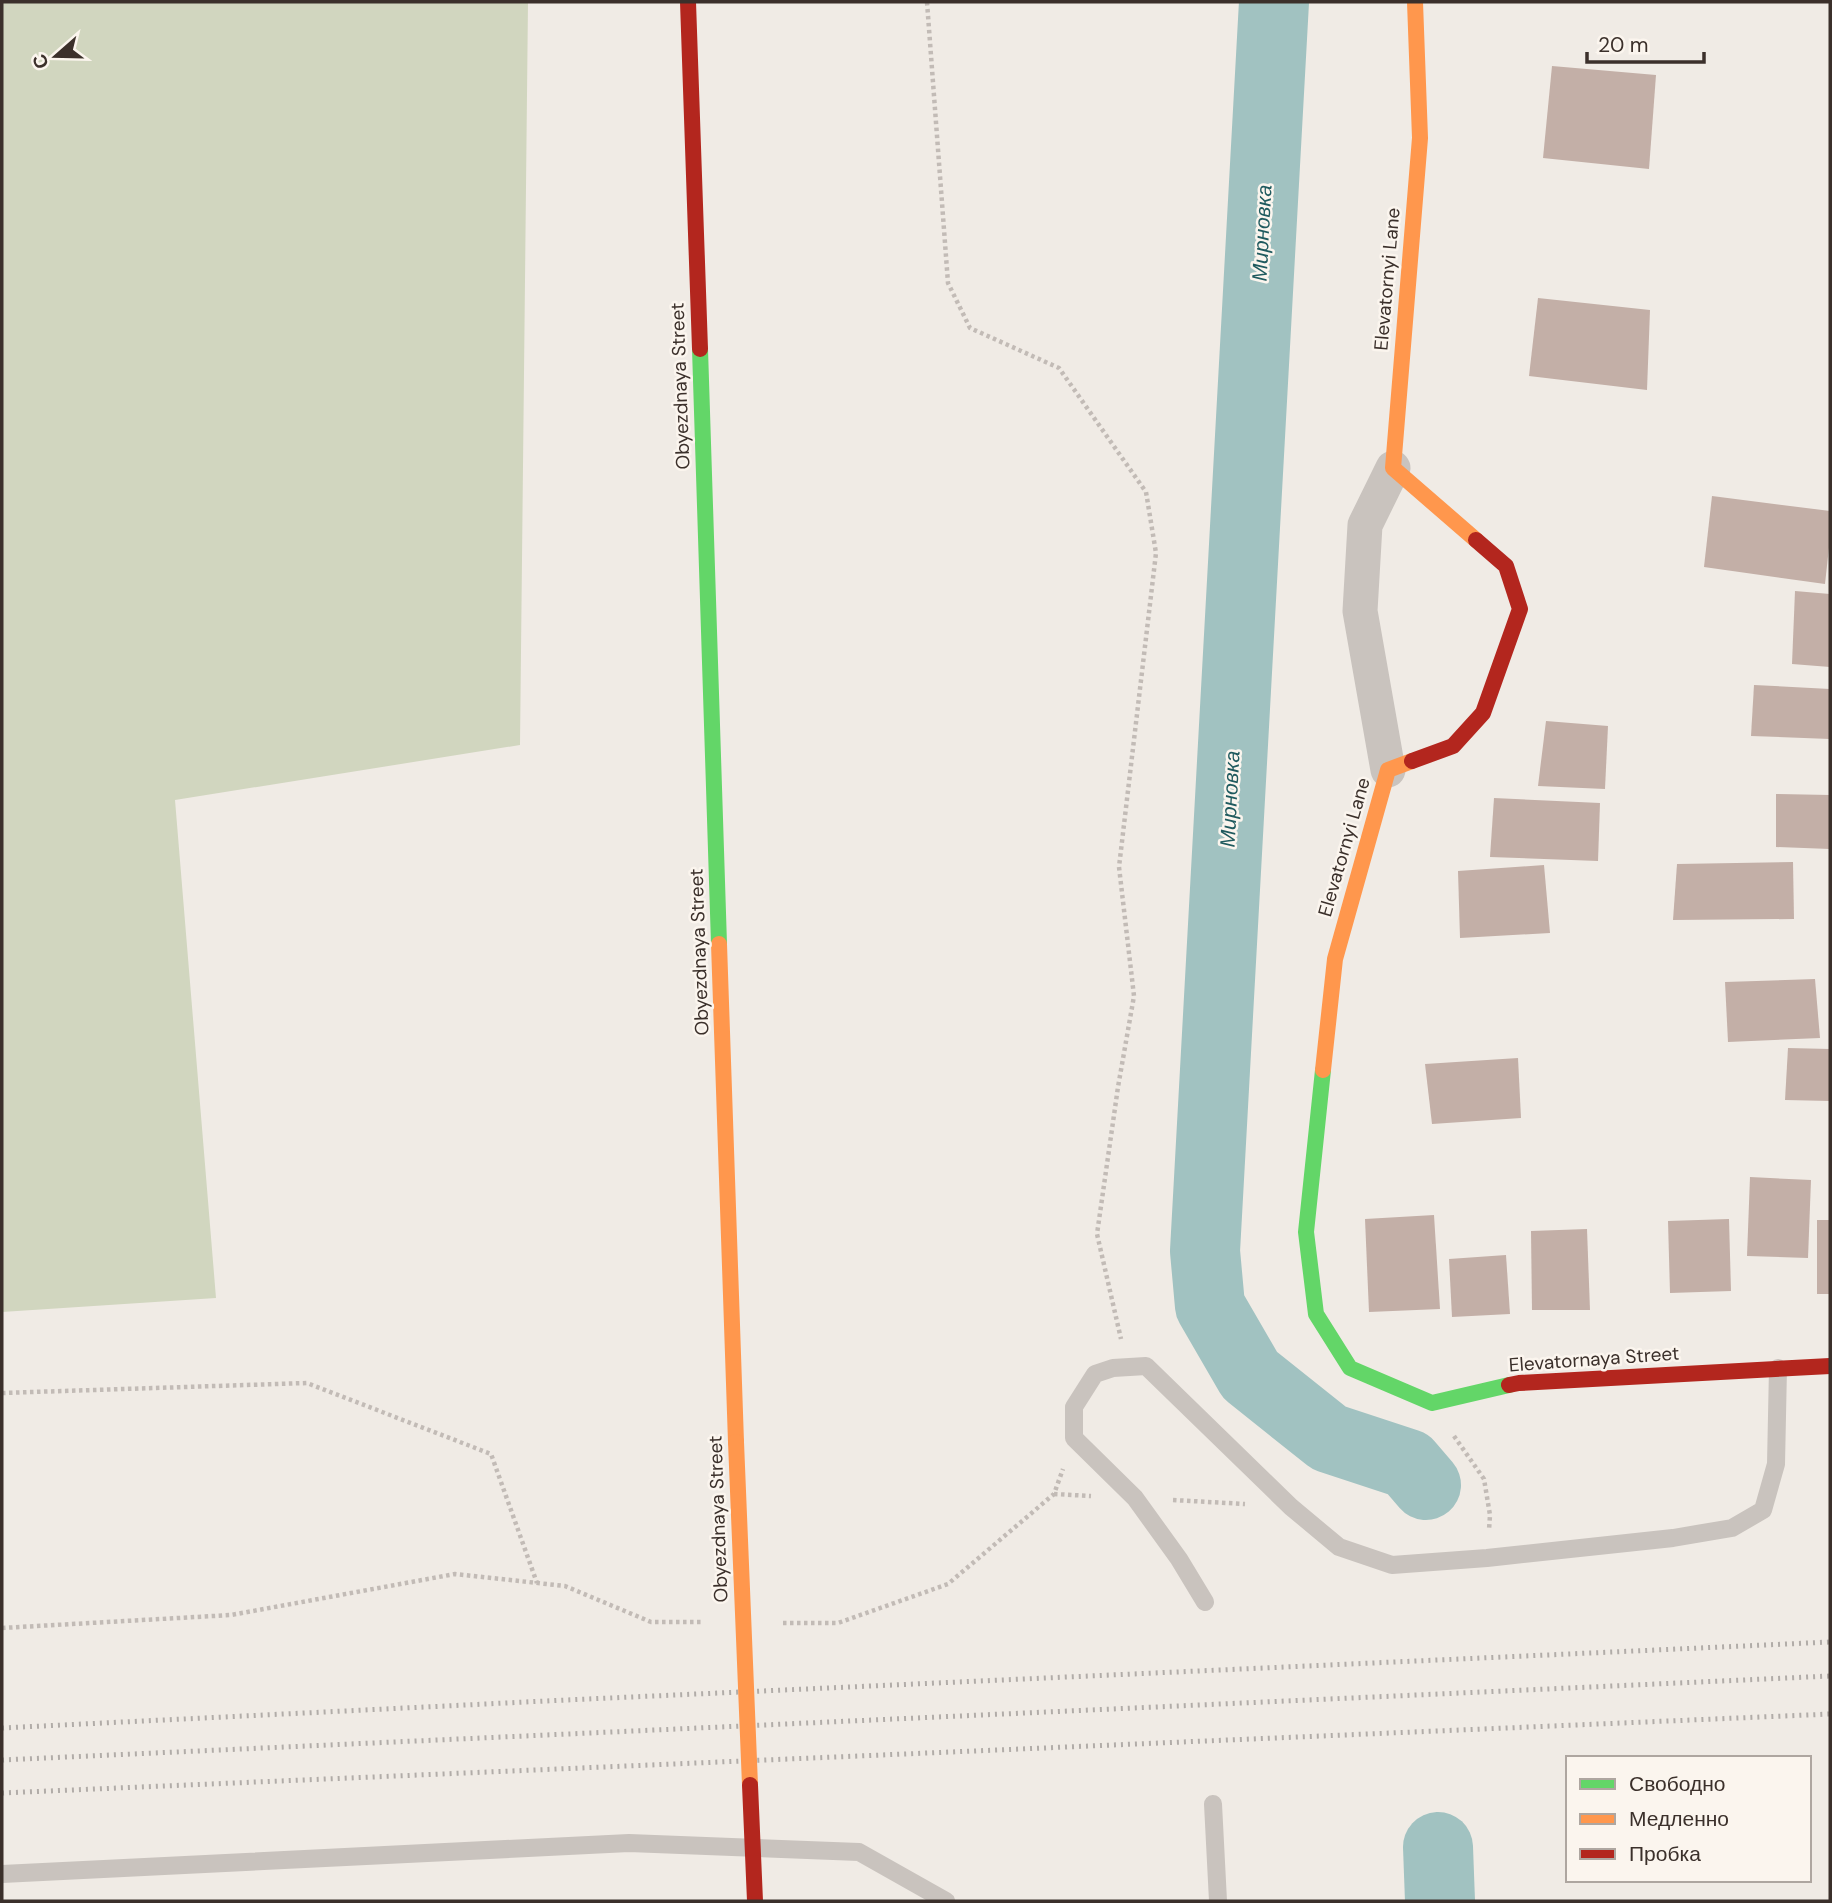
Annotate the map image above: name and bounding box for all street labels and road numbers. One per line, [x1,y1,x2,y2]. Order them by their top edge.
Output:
street label: Elevatornyi Lane [1368,207,1406,351]
street label: Obyezdnaya Street [665,302,695,470]
street label: Elevatornyi Lane [1312,775,1376,919]
street label: Obyezdnaya Street [684,868,714,1036]
street label: Elevatornaya Street [1508,1341,1680,1377]
street label: Obyezdnaya Street [703,1435,733,1603]

